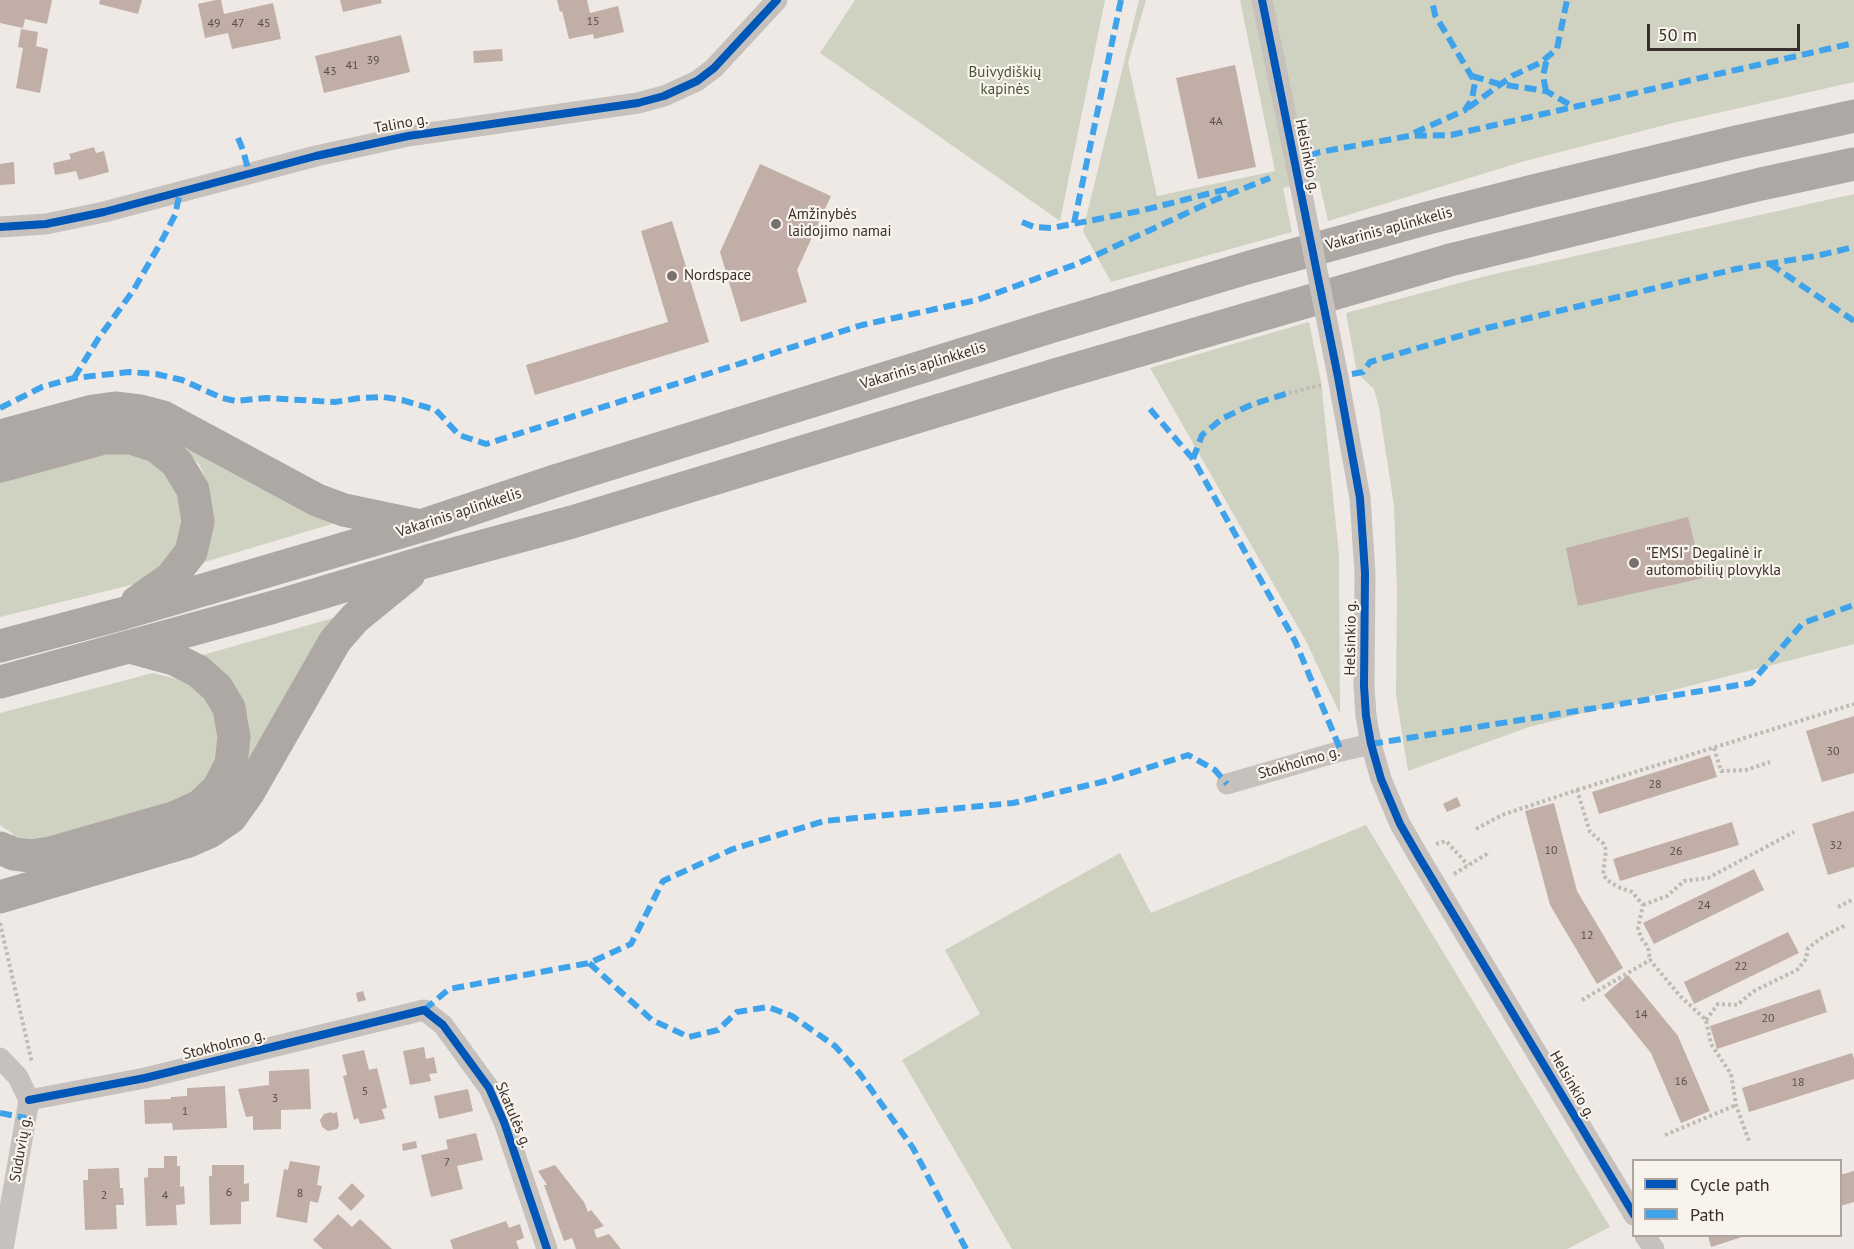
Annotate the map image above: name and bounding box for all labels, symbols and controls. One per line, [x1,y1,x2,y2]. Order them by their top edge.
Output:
scale bar [1650,12,1803,50]
house number: 15 [586,15,600,29]
house number: 49 [207,17,221,31]
house number: 47 [231,17,245,31]
house number: 45 [257,17,271,31]
text: 50 m [1658,23,1697,46]
house number: 39 [366,54,380,68]
house number: 41 [345,59,359,73]
park label: Buivydiškių kapinės [969,64,1041,99]
house number: 43 [323,65,337,79]
street label: Talino g. [373,110,429,138]
house number: 4A [1209,115,1223,129]
street label: Helsinkio g. [1291,117,1323,195]
street label: Vakarinis aplinkkelis [1324,203,1454,255]
place label: Amžinybės laidojimo namai [788,206,891,241]
marker: Amžinybės laidojimo namai [769,217,783,231]
place label: Nordspace [684,267,751,285]
marker: Nordspace [665,269,679,283]
street label: Vakarinis aplinkkelis [858,338,988,394]
street label: Vakarinis aplinkkelis [394,484,524,542]
place label: "EMSI" Degalinė ir automobilių plovykla [1646,545,1781,580]
marker: "EMSI" Degalinė ir automobilių plovykla [1627,556,1641,570]
street label: Helsinkio g. [1341,600,1361,676]
street label: Stokholmo g. [1256,743,1342,783]
house number: 30 [1826,745,1840,759]
house number: 28 [1648,778,1662,792]
house number: 32 [1829,839,1843,853]
house number: 10 [1544,844,1558,858]
house number: 26 [1669,845,1683,859]
house number: 24 [1697,899,1711,913]
house number: 12 [1580,929,1594,943]
house number: 22 [1734,960,1748,974]
house number: 14 [1634,1008,1648,1022]
house number: 20 [1761,1012,1775,1026]
street label: Stokholmo g. [181,1026,267,1064]
street label: Helsinkio g. [1545,1048,1599,1122]
house number: 16 [1674,1075,1688,1089]
house number: 18 [1791,1076,1805,1090]
street label: Skatulės g. [491,1080,535,1150]
house number: 5 [362,1085,368,1099]
house number: 3 [272,1092,278,1106]
house number: 1 [182,1105,188,1119]
street label: Sūduvių g. [6,1115,36,1183]
house number: 7 [444,1156,450,1170]
legend [1632,1159,1842,1237]
text: Cycle path [1690,1173,1770,1196]
house number: 6 [226,1186,232,1200]
house number: 8 [297,1187,303,1201]
house number: 2 [101,1189,107,1203]
house number: 4 [162,1189,168,1203]
text: Path [1690,1203,1724,1226]

